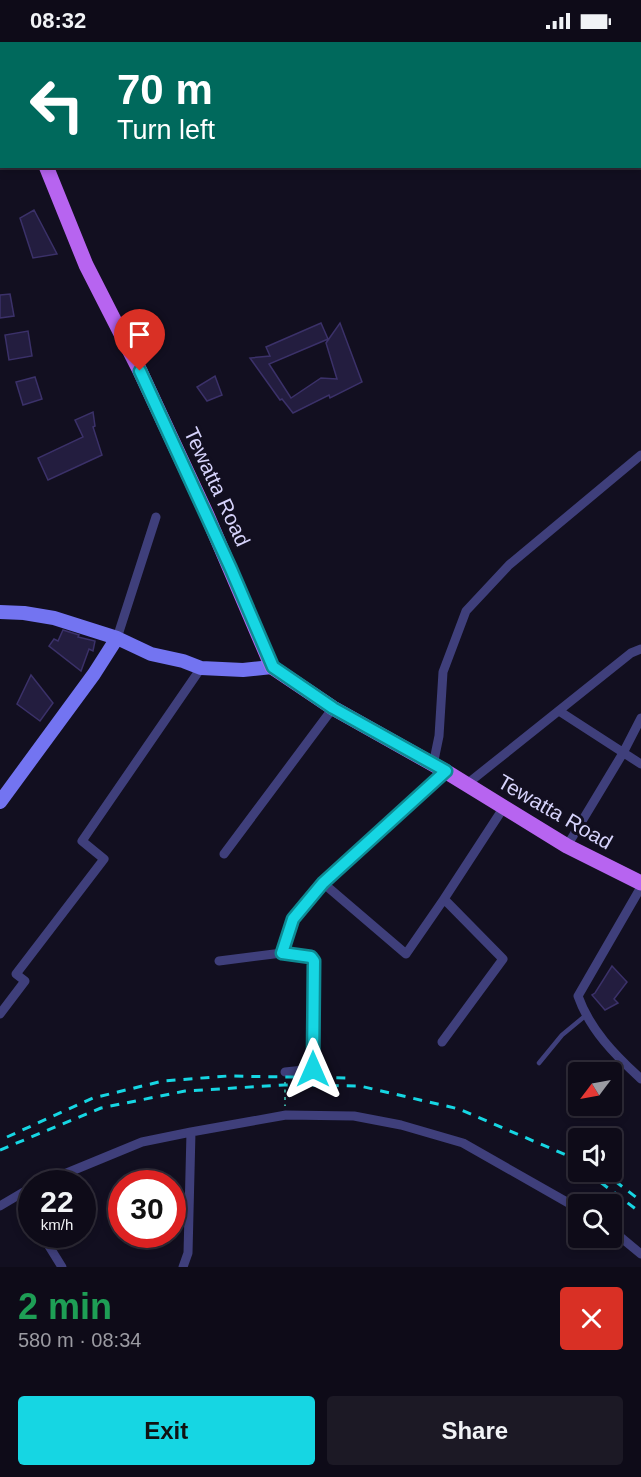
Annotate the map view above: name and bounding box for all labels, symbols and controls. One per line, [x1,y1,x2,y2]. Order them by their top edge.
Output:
text: 08:32 [30,8,86,33]
icon: left [18,66,96,144]
text: 70 m [117,66,213,113]
text: Turn left [117,115,215,145]
pin [114,309,165,371]
icon: arrive [123,318,156,351]
street label: Tewatta Road [180,424,255,550]
street label: Tewatta Road [494,770,617,854]
position arrow [281,1037,345,1101]
north arrow [568,1062,622,1116]
map controls [568,1062,622,1248]
button: sound [568,1128,622,1182]
speed limit sign: 30 [108,1170,186,1248]
text: 22 [40,1185,74,1218]
button: search [568,1194,622,1248]
text: km/h [41,1216,73,1233]
text: 2 min [18,1286,112,1327]
button: close [560,1287,623,1350]
text: 580 m · 08:34 [18,1329,141,1351]
button: Exit [18,1396,315,1465]
button: Share [327,1396,623,1465]

